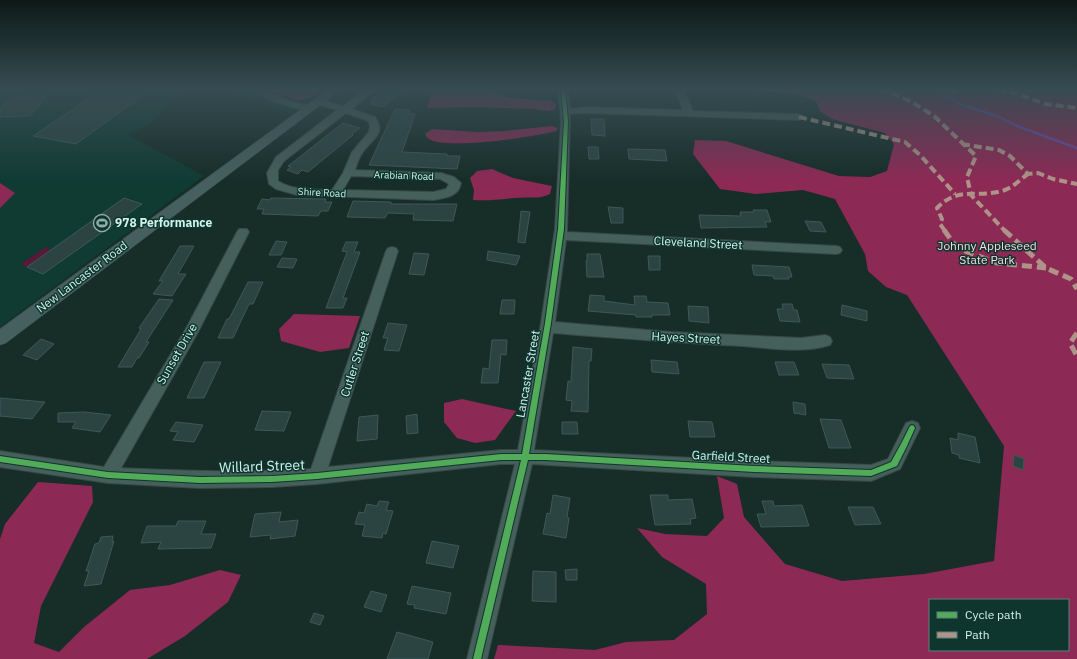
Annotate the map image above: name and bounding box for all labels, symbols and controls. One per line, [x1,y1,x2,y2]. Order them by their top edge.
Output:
street label: Arabian Road [374,168,434,183]
street label: Shire Road [297,185,347,200]
sports icon: 978 Performance [92,213,112,233]
place label: 978 Performance [115,215,213,230]
street label: Cleveland Street [653,233,743,252]
street label: New Lancaster Road [33,237,130,316]
park label: Johnny Appleseed State Park [937,238,1037,267]
street label: Sunset Drive [153,320,200,387]
street label: Hayes Street [651,328,721,347]
street label: Cutler Street [337,329,372,399]
street label: Lancaster Street [512,329,543,419]
street label: Garfield Street [691,447,771,466]
street label: Willard Street [219,456,305,476]
legend [929,599,1069,651]
text: Cycle path [965,607,1022,622]
text: Path [965,627,990,642]

